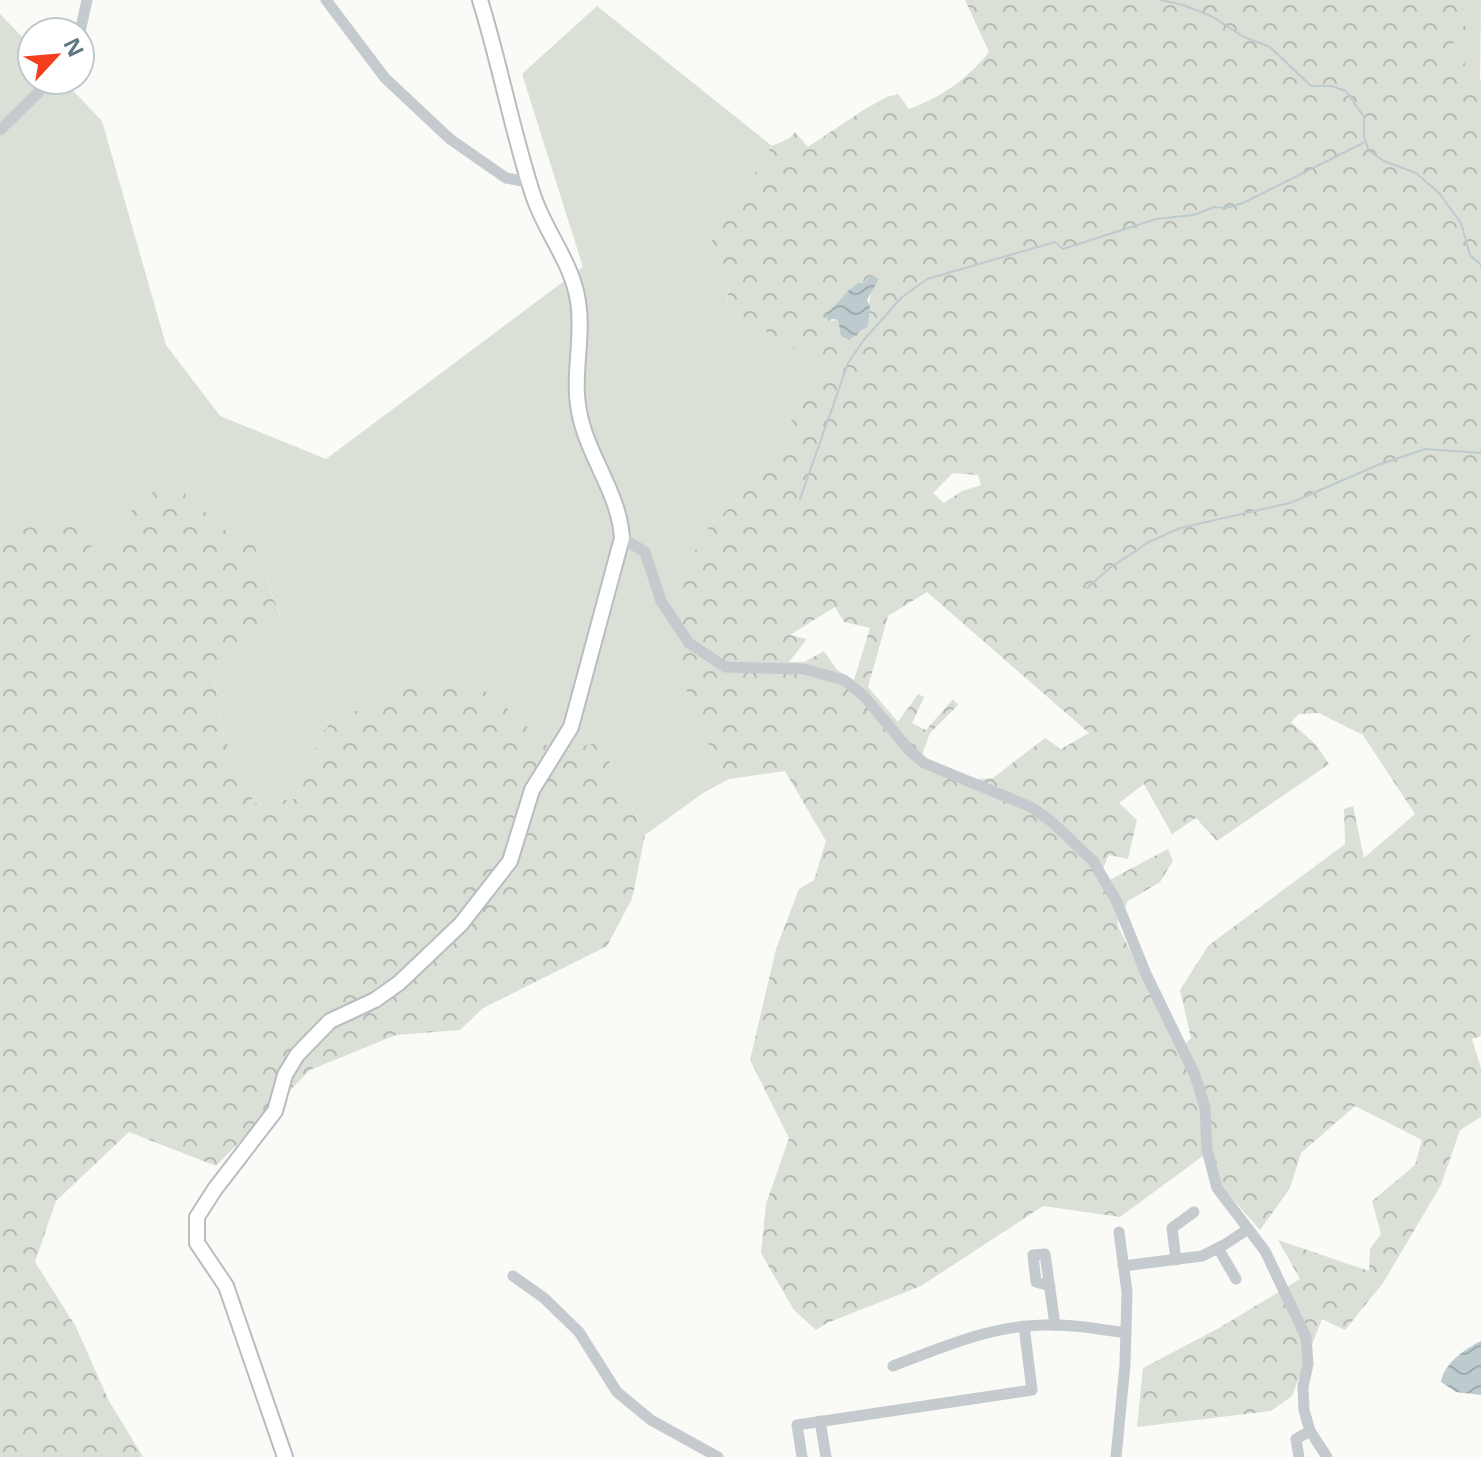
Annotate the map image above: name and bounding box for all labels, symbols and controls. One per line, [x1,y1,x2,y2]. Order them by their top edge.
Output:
north arrow [16,16,96,96]
text: N [57,32,92,61]

